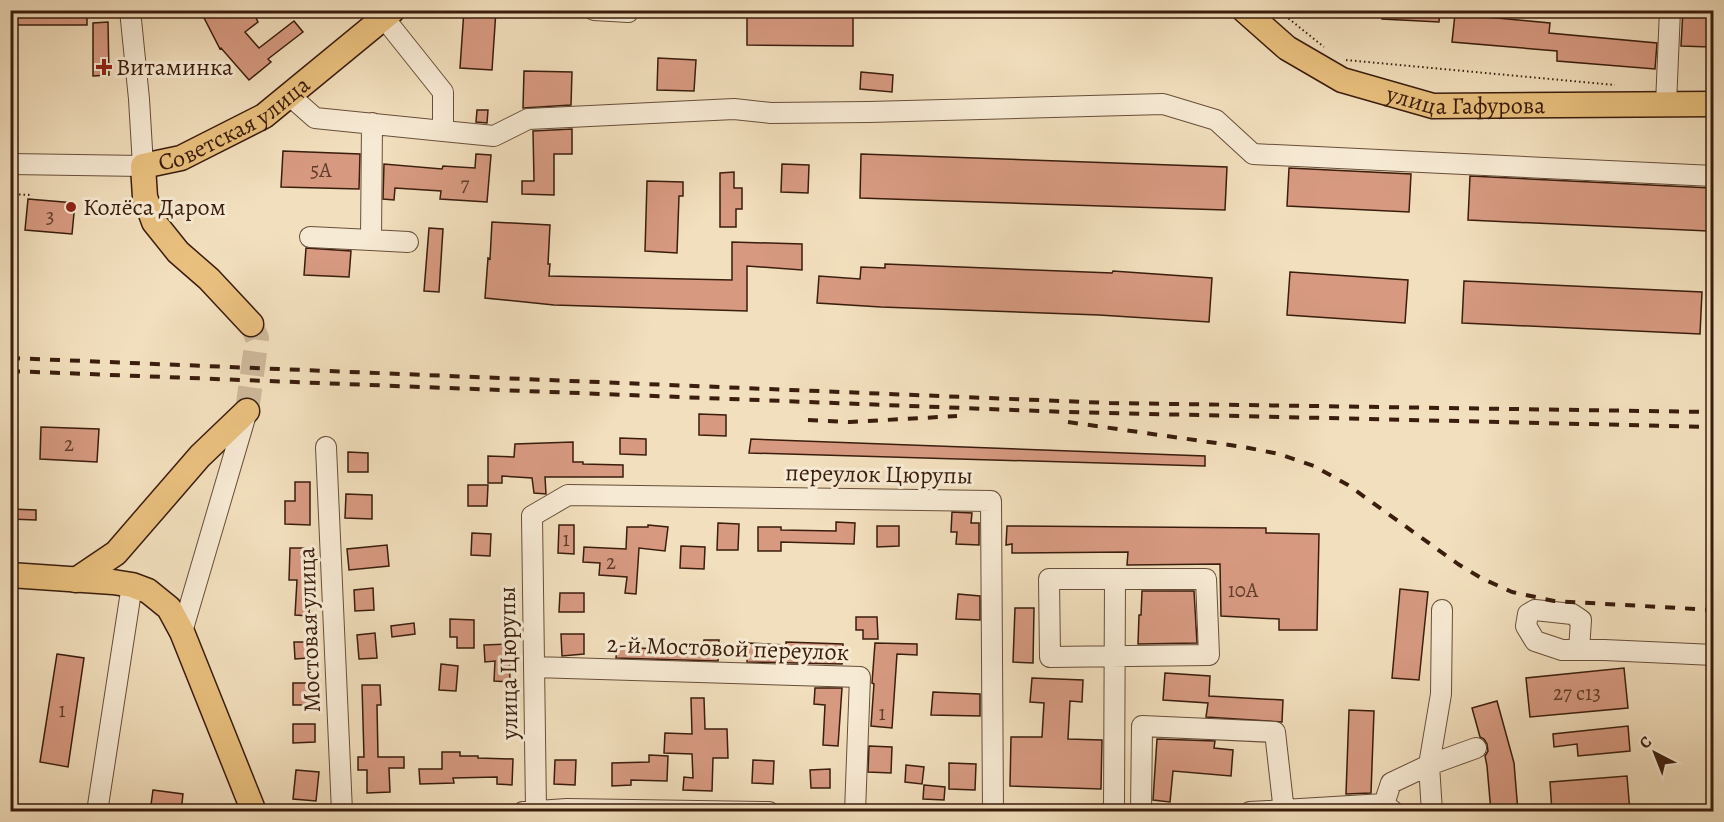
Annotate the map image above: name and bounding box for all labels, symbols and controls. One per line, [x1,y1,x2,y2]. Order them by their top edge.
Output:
place label: Витаминка [116,51,233,83]
marker: Витаминка [97,60,111,74]
street label: Советская улица [155,69,317,178]
street label: улица Гафурова [1382,77,1545,122]
house number: 5А [310,156,332,184]
house number: 7 [461,170,470,198]
place label: Колёса Даром [83,191,226,223]
marker: Колёса Даром [64,200,78,214]
house number: 3 [46,202,54,230]
house number: 2 [64,430,74,458]
street label: переулок Цюрупы [785,456,973,492]
house number: 1 [562,525,570,553]
street label: Мостовая улица [290,547,328,713]
house number: 2 [606,548,616,576]
house number: 10А [1228,576,1259,604]
street label: улица Цюрупы [491,586,525,741]
street label: 2-й Мостовой переулок [606,628,850,668]
house number: 27 с13 [1553,679,1601,707]
house number: 1 [58,696,66,724]
house number: 1 [878,699,886,727]
north arrow [1625,723,1685,783]
text: С [1635,731,1657,754]

